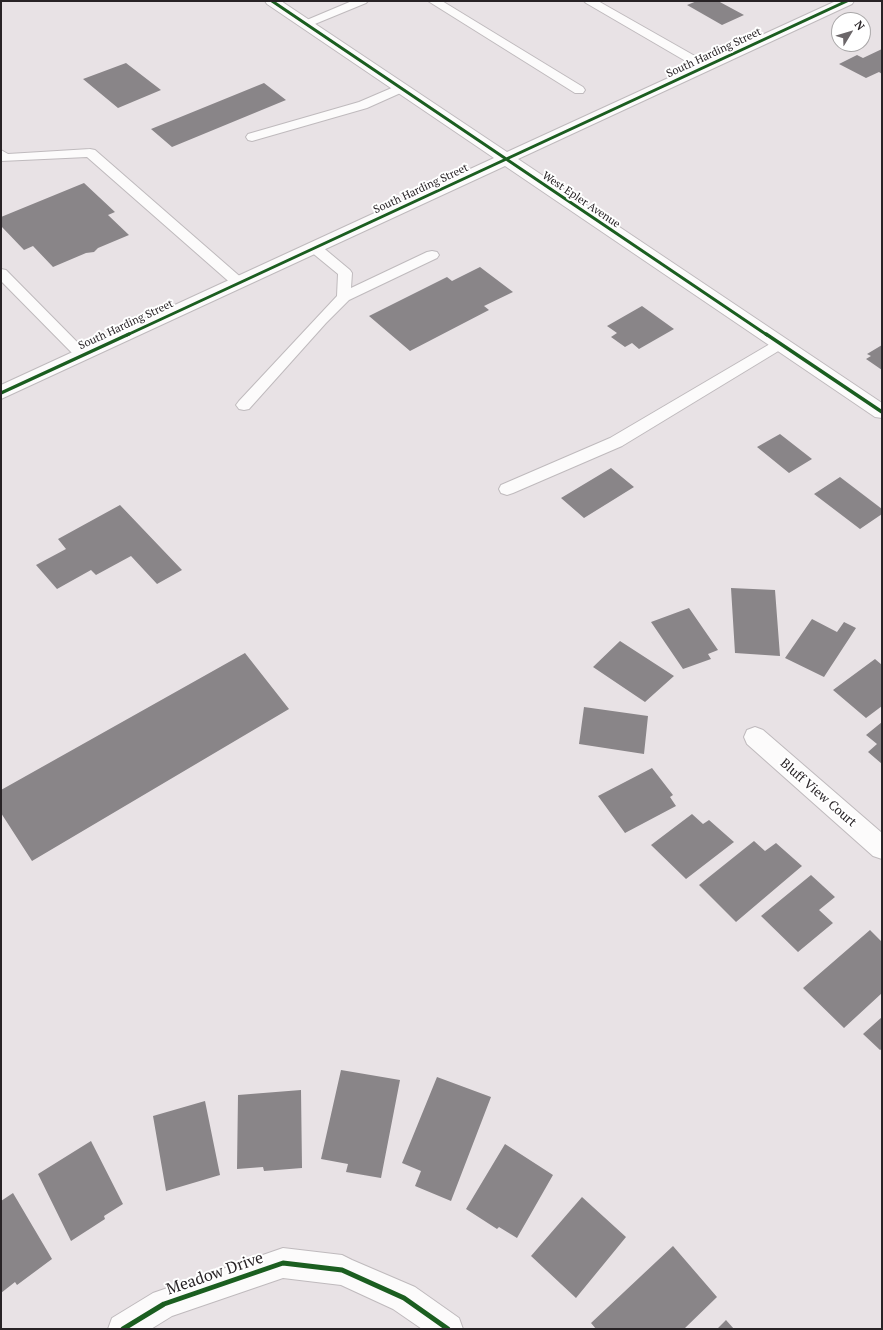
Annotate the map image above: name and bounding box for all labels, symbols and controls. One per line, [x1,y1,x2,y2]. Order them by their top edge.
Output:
north arrow [831,12,871,52]
text: N [852,18,868,33]
street label: South Harding Street [665,25,763,81]
street label: South Harding Street [372,161,470,217]
street label: West Epler Avenue [540,169,622,231]
street label: South Harding Street [77,297,175,353]
street label: Bluff View Court [777,756,859,830]
street label: Meadow Drive [164,1248,266,1300]

